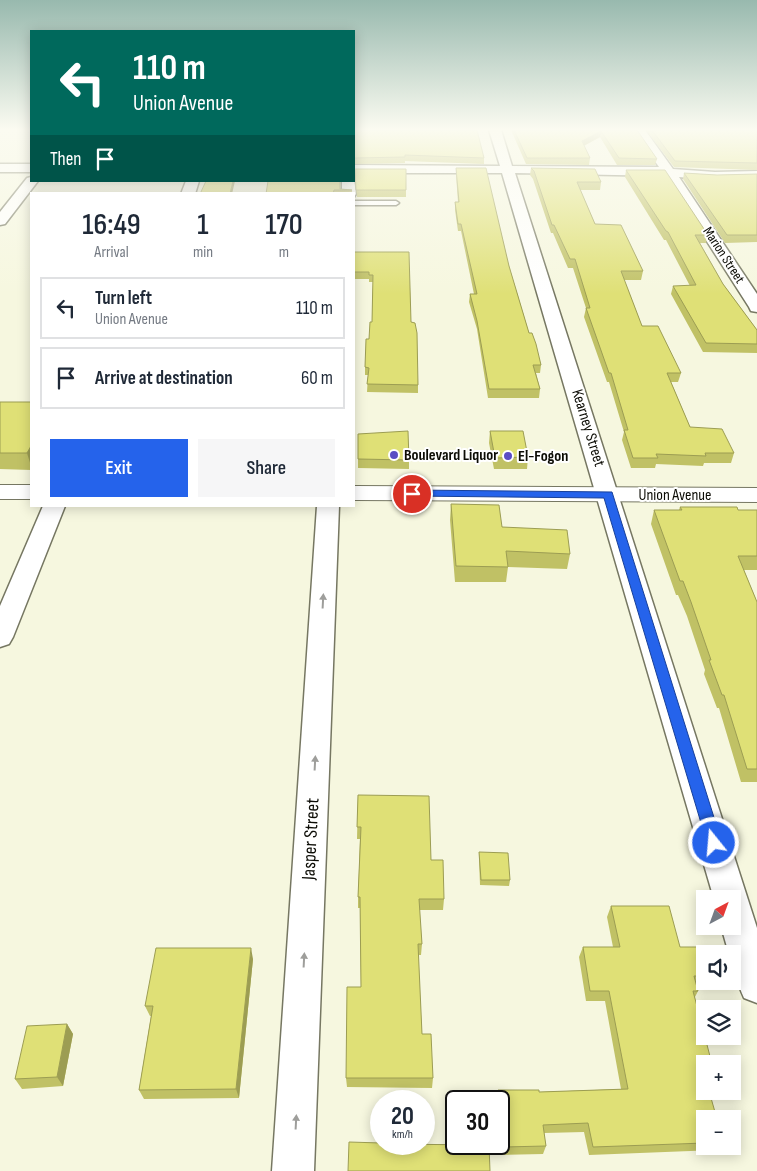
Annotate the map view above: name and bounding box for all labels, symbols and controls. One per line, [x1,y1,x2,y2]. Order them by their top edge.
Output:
text: 110 m [133,47,206,90]
icon: left [50,50,115,115]
text: Union Avenue [133,90,233,117]
icon: arrive [91,145,119,173]
text: Then [50,148,81,171]
text: 16:49 [82,207,141,243]
text: 1 [197,207,209,243]
text: 170 [265,207,303,243]
street label: Marion Street [699,224,749,286]
text: Arrival [94,243,129,262]
text: min [193,243,213,262]
text: m [279,243,289,262]
text: Turn left [95,287,152,310]
icon: left [52,294,80,322]
text: 110 m [296,297,333,320]
text: Union Avenue [95,310,168,329]
icon: arrive [52,364,80,392]
text: Arrive at destination [95,367,233,390]
text: 60 m [301,367,333,390]
street label: Kearney Street [567,387,609,469]
button: Exit [50,439,188,497]
button: Share [198,439,335,497]
place label: Boulevard Liquor [404,446,498,465]
place label: El-Fogon [518,447,568,466]
marker: Boulevard Liquor [388,449,400,461]
marker: El-Fogon [502,450,514,462]
pin [391,473,433,515]
icon: arrive [398,480,426,508]
street label: Union Avenue [639,486,711,505]
one-way arrow [320,592,328,608]
one-way arrow [311,755,319,771]
street label: Jasper Street [297,797,325,882]
position arrow [687,816,739,868]
north arrow [696,890,741,935]
map controls [696,890,741,1155]
button: sound [696,945,741,990]
one-way arrow [301,952,309,968]
button: layers [696,1000,741,1045]
button: + [696,1055,741,1100]
speed limit sign: 30 [445,1090,510,1155]
text: 20 [391,1101,414,1132]
button: − [696,1110,741,1155]
one-way arrow [292,1114,300,1130]
text: km/h [392,1127,413,1142]

